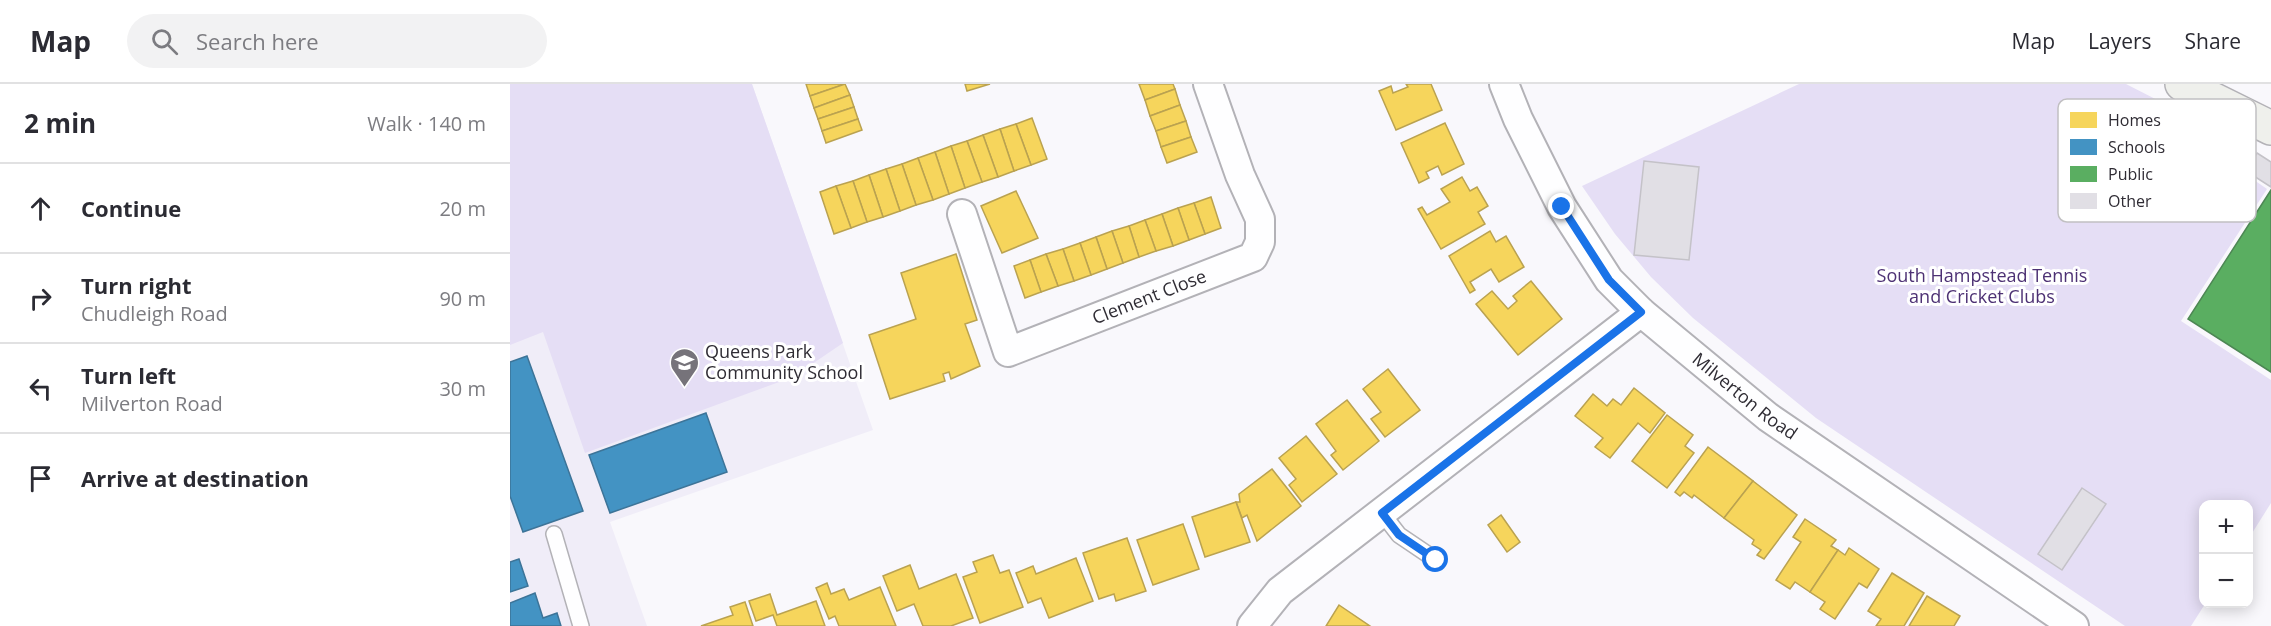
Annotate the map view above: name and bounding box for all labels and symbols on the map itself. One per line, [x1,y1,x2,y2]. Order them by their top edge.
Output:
legend [2058,99,2256,222]
text: Homes [2108,109,2161,131]
text: Schools [2108,136,2165,158]
text: Public [2108,163,2153,185]
text: Other [2108,190,2152,212]
route end [1548,193,1574,219]
street label: Clement Close [1088,263,1209,329]
park label: South Hampstead Tennis and Cricket Clubs [1877,263,2087,308]
place label: Queens Park Community School [705,339,863,384]
school or university icon: Queens Park Community School [668,346,700,388]
street label: Milverton Road [1688,347,1803,445]
route start [1422,546,1448,572]

